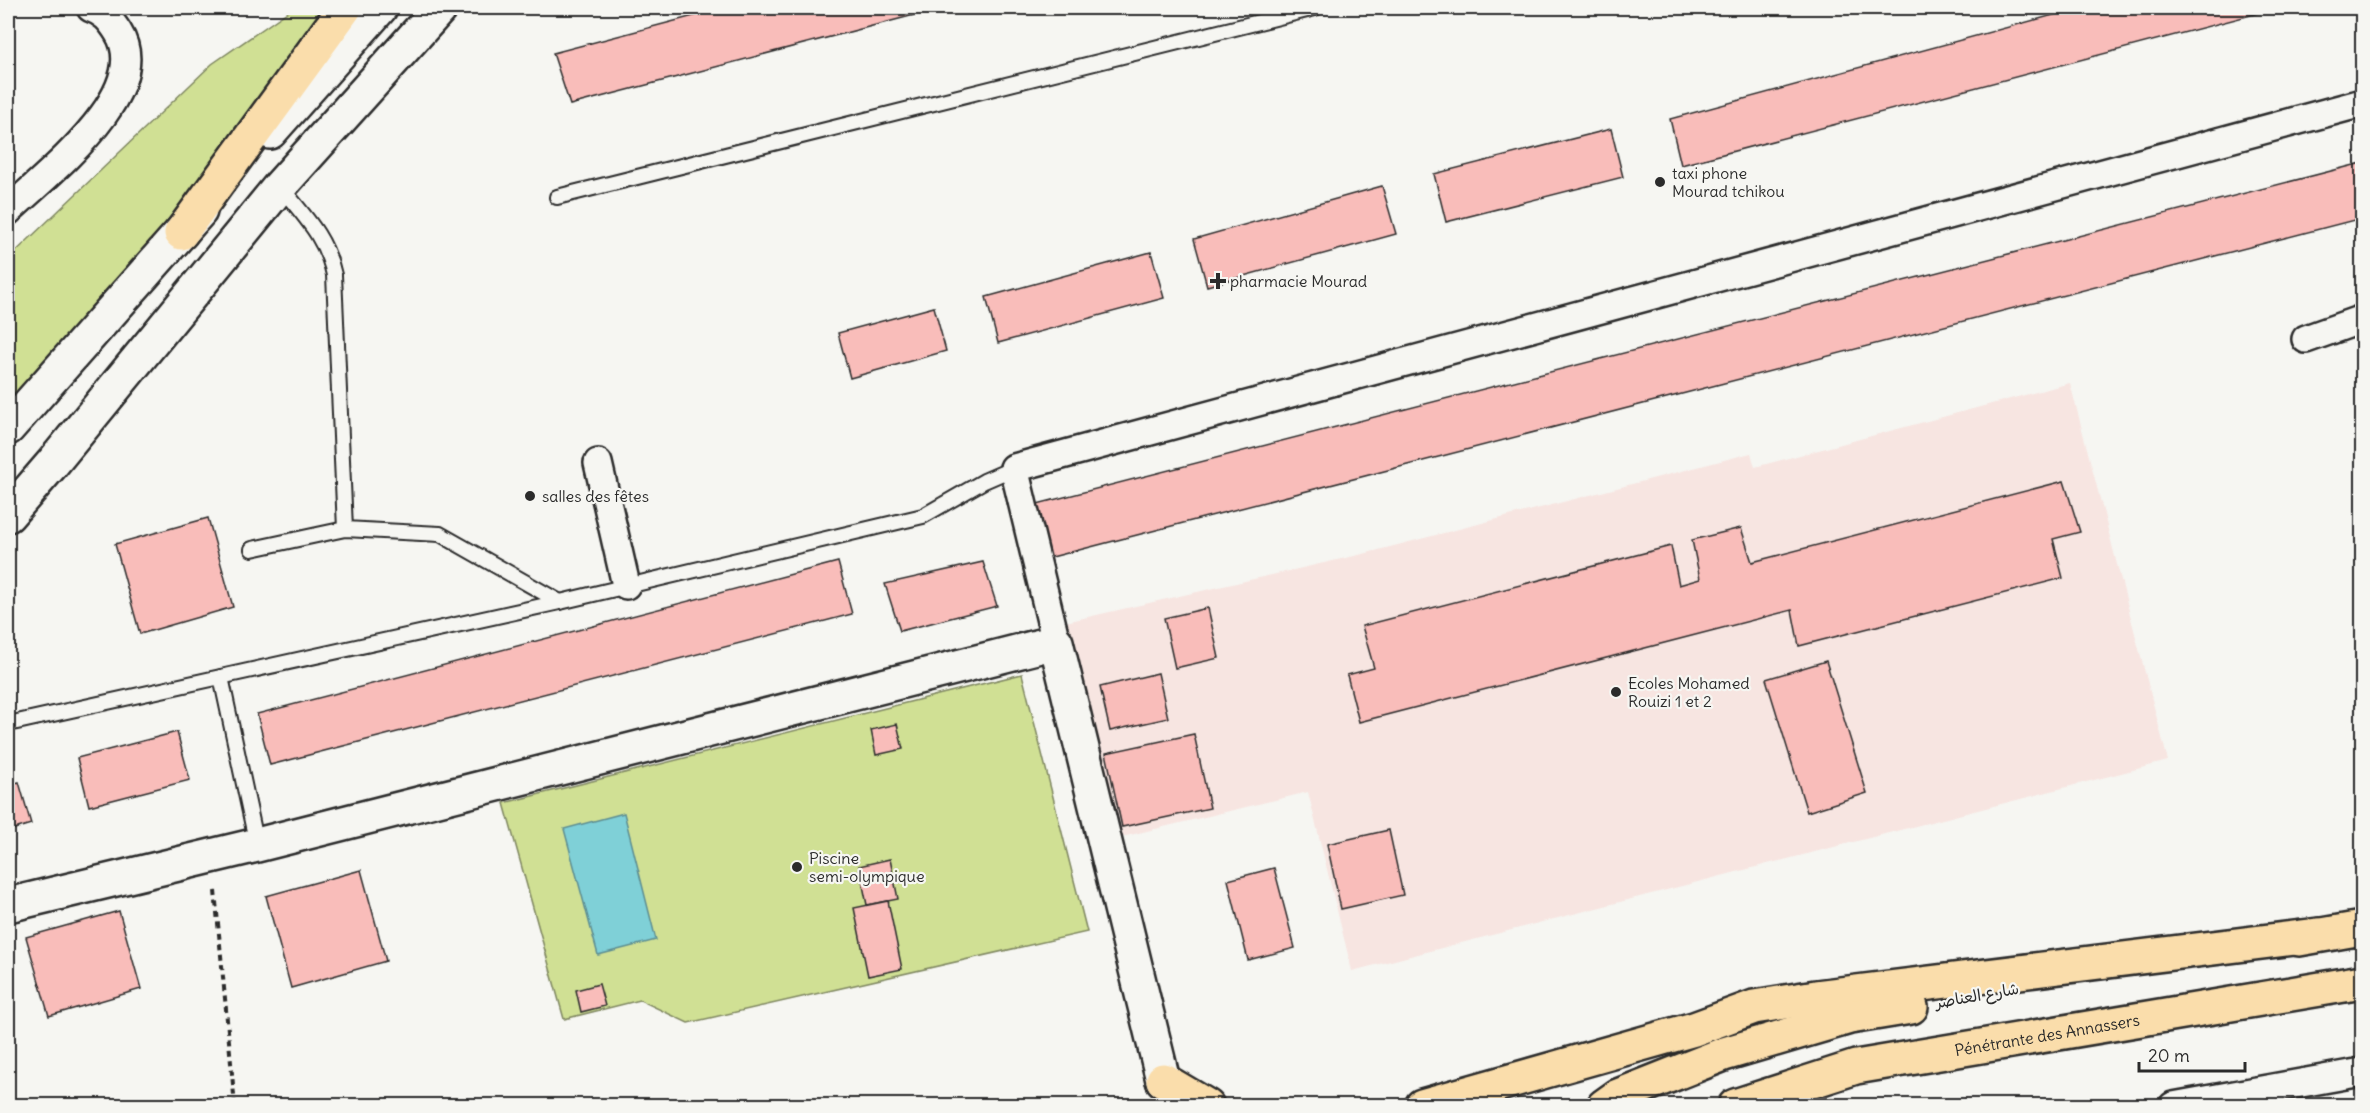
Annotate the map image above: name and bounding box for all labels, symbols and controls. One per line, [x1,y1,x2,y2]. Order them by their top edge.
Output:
place label: taxi phone Mourad tchikou [1672,163,1785,201]
marker: taxi phone Mourad tchikou [1653,175,1667,189]
place label: pharmacie Mourad [1230,271,1367,291]
marker: pharmacie Mourad [1211,274,1225,288]
place label: salles des fêtes [542,486,649,506]
marker: salles des fêtes [523,489,537,503]
place label: Ecoles Mohamed Rouizi 1 et 2 [1628,673,1750,711]
marker: Ecoles Mohamed Rouizi 1 et 2 [1609,685,1623,699]
place label: Piscine semi-olympique [809,848,925,886]
marker: Piscine semi-olympique [790,860,804,874]
street label: شارع العناصر [1932,978,2021,1015]
street label: Pénétrante des Annassers [1953,1010,2141,1060]
scale bar [2139,1035,2246,1073]
text: 20 m [2148,1044,2190,1067]

